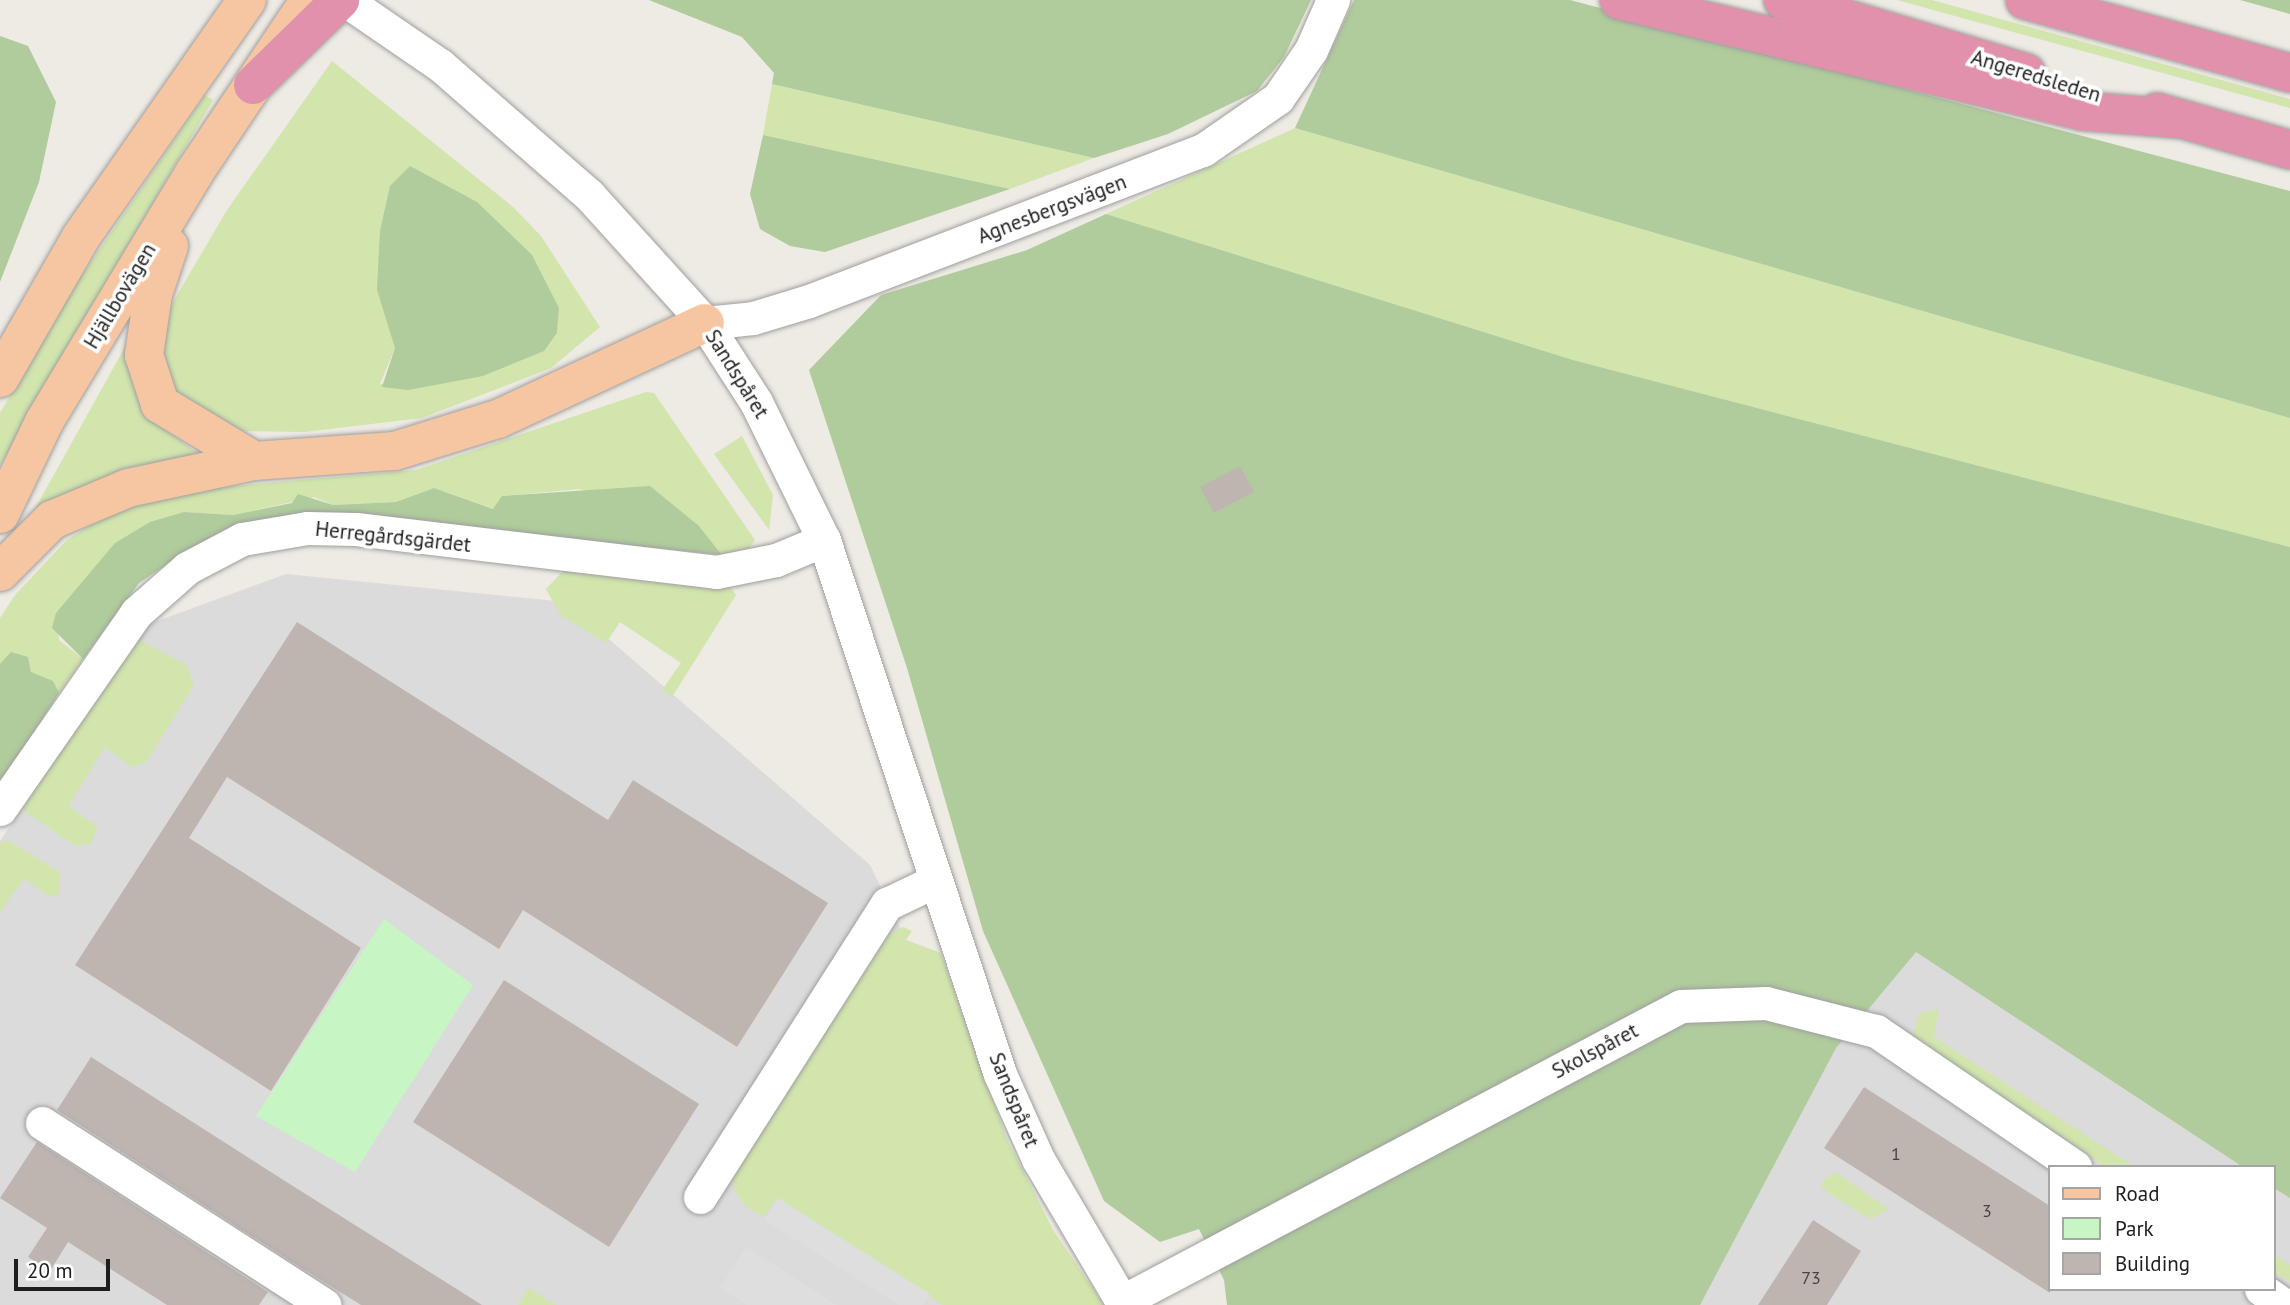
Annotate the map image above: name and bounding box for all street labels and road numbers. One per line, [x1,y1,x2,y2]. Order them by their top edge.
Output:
street label: Angeredsleden [1968,44,2104,108]
street label: Agnesbergsvägen [974,169,1130,249]
street label: Hjällbovägen [79,239,161,353]
street label: Sandspåret [700,325,774,423]
street label: Herregårdsgärdet [314,516,472,558]
street label: Skolspåret [1548,1018,1642,1084]
street label: Sandspåret [984,1049,1044,1151]

